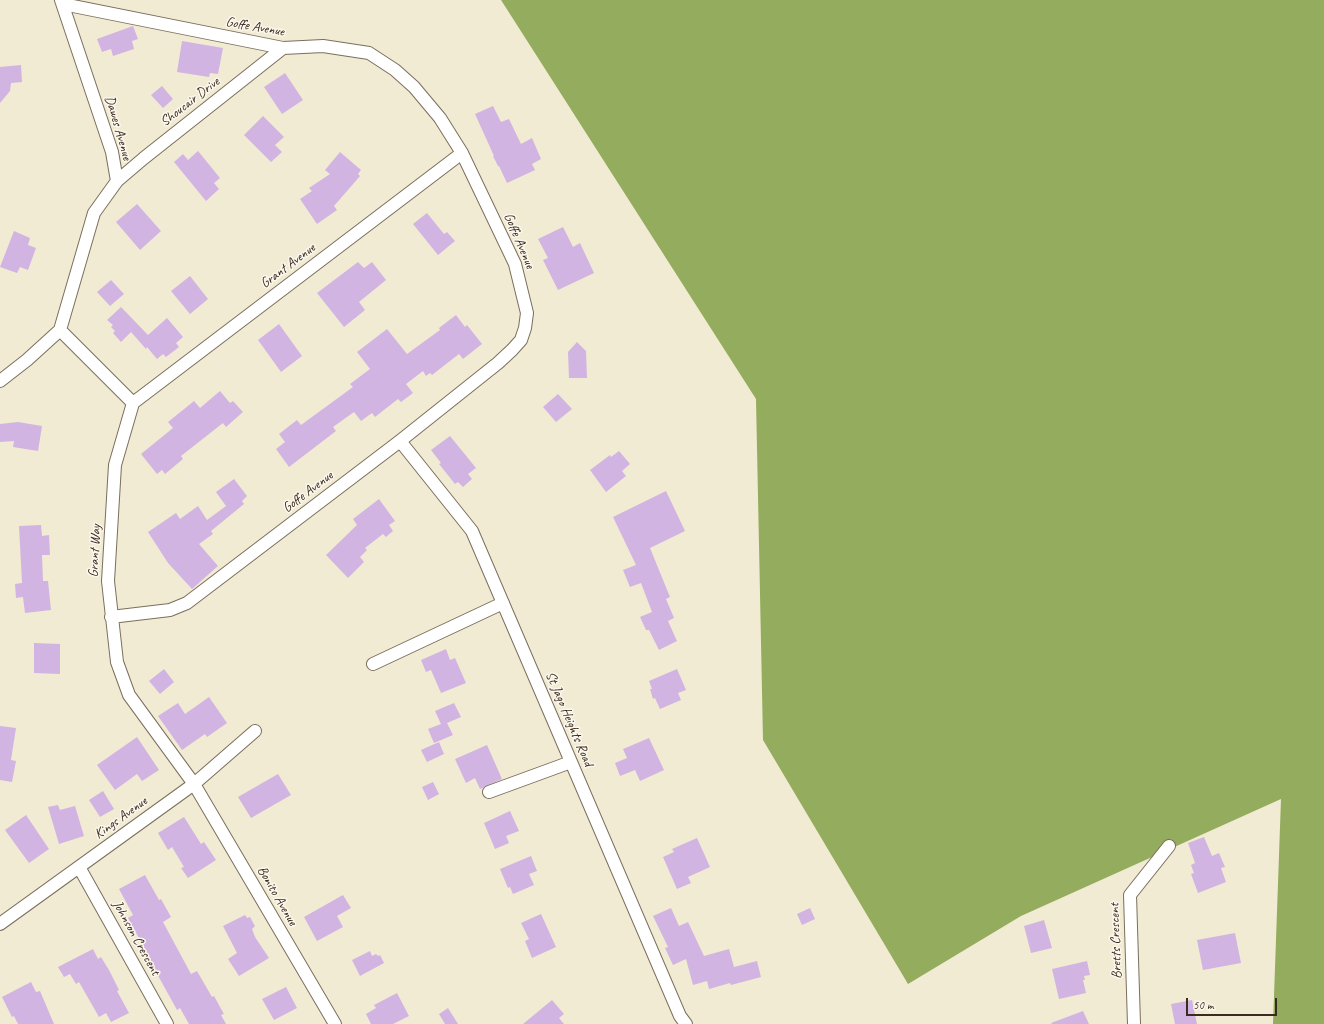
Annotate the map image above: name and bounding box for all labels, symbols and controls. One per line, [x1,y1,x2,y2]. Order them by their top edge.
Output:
street label: Goffe Avenue [225,14,285,40]
street label: Shoucair Drive [157,74,223,130]
street label: Dawes Avenue [101,94,135,162]
street label: Goffe Avenue [500,211,538,271]
street label: Grant Avenue [257,240,319,292]
street label: Goffe Avenue [279,468,337,516]
street label: Grant Way [85,524,105,578]
street label: St Jago Heights Road [541,669,597,769]
street label: Kings Avenue [91,793,151,843]
street label: Bonito Avenue [253,863,301,929]
street label: Johnson Crescent [109,898,163,978]
street label: Bretts Crescent [1106,903,1126,979]
scale bar [1188,990,1279,1016]
text: 50 m [1193,997,1213,1013]

